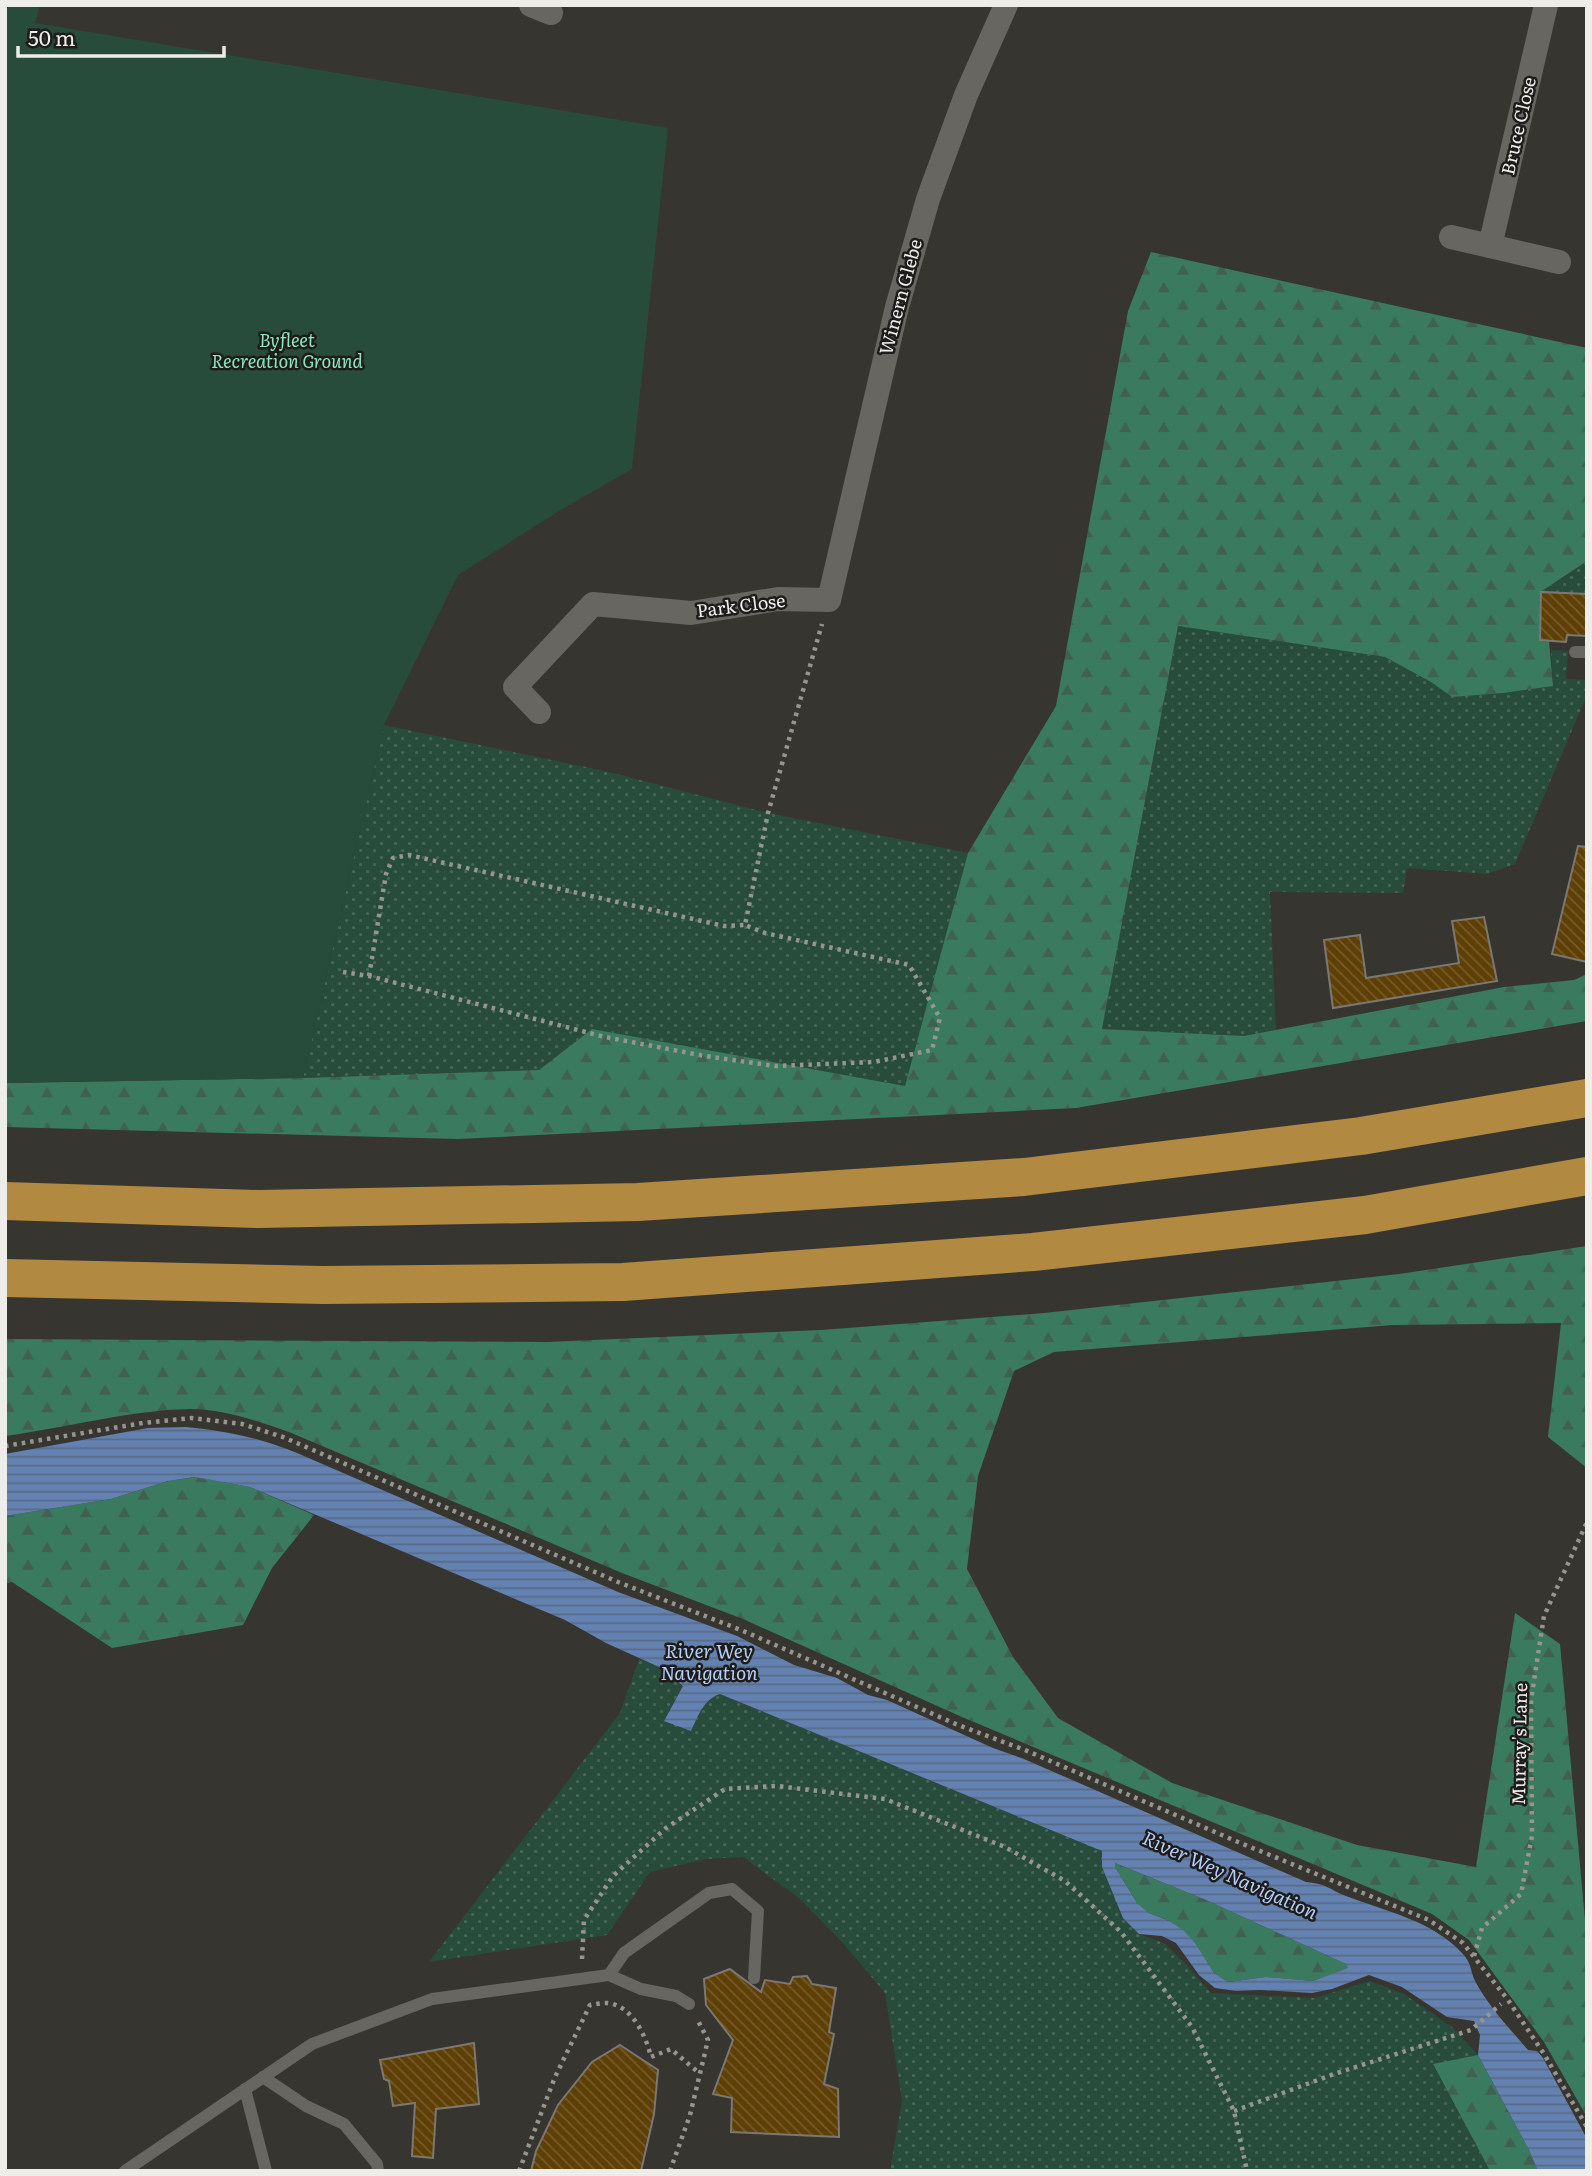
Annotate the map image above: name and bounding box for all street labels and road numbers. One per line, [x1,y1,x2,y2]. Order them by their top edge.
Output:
street label: Bruce Close [1493,74,1542,177]
street label: Winern Glebe [871,236,928,357]
street label: Park Close [695,586,787,623]
street label: Murray's Lane [1504,1683,1533,1805]

